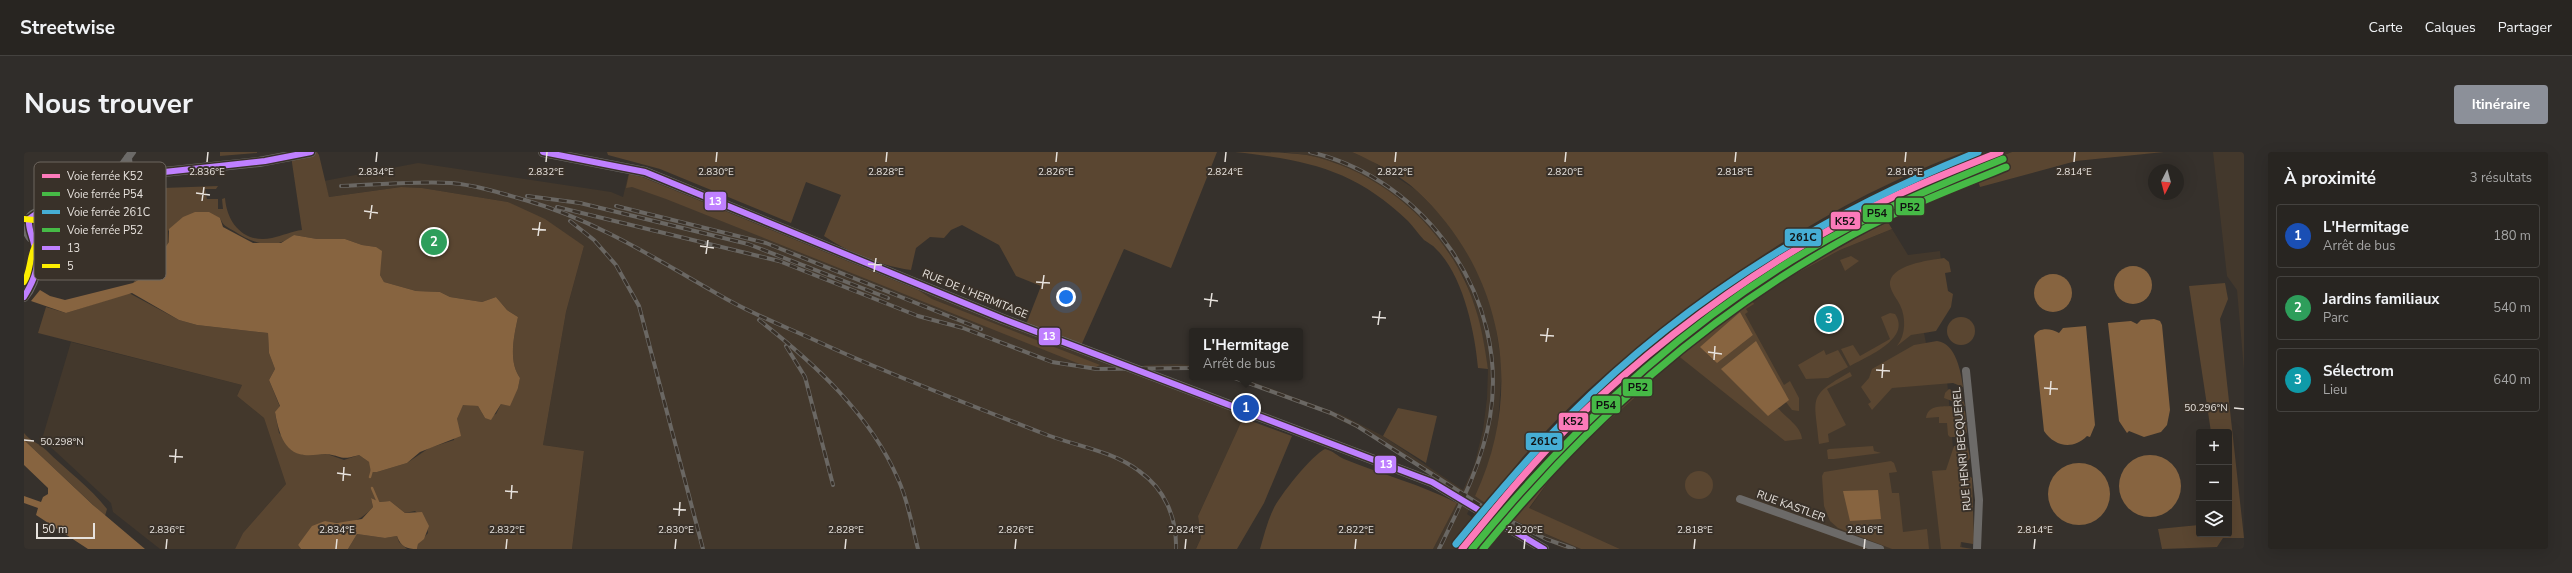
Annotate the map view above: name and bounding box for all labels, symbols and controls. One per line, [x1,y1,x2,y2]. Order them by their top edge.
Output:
text: Streetwise [20,15,115,41]
text: Carte [2369,18,2403,37]
text: Calques [2425,18,2476,37]
text: Partager [2498,18,2552,37]
text: Nous trouver [24,85,193,123]
button: Itinéraire [2454,85,2548,124]
legend [34,162,166,280]
north arrow [2148,164,2184,200]
text: 2.836°E [189,165,225,179]
text: 2.834°E [358,165,394,179]
text: 2.832°E [528,165,564,179]
text: 2.830°E [698,165,734,179]
text: 2.828°E [868,165,904,179]
text: 2.826°E [1038,165,1074,179]
text: 2.824°E [1207,165,1243,179]
text: 2.822°E [1377,165,1413,179]
text: 2.820°E [1547,165,1583,179]
text: 2.818°E [1717,165,1753,179]
text: 2.816°E [1887,165,1923,179]
text: 2.814°E [2056,165,2092,179]
text: À proximité [2284,167,2376,190]
text: Voie ferrée K52 [66,169,143,184]
text: 3 résultats [2470,169,2532,187]
text: Voie ferrée P54 [66,187,144,202]
line badge: 13 [704,191,727,211]
text: 13 [708,194,722,209]
line badge: P52 [1895,197,1925,216]
text: P52 [1900,200,1921,215]
line badge: P54 [1862,204,1893,223]
text: Voie ferrée 261C [66,205,150,220]
text: P54 [1867,206,1888,221]
line badge: K52 [1830,211,1861,230]
text: K52 [1835,214,1856,229]
text: L'Hermitage [2323,217,2409,237]
text: Voie ferrée P52 [66,223,143,238]
pin: 2 [421,227,447,257]
text: 1 [2294,227,2302,245]
text: 180 m [2493,227,2531,245]
line badge: 261C [1784,228,1822,247]
text: 261C [1789,230,1817,245]
text: Arrêt de bus [2323,237,2395,255]
text: 13 [67,241,80,256]
text: 5 [67,259,74,274]
street label: RUE DE L'HERMITAGE [920,266,1030,322]
your location [1056,287,1076,307]
text: Jardins familiaux [2323,289,2440,309]
text: 2 [2294,299,2302,317]
text: 540 m [2493,299,2531,317]
pin: 3 [1816,304,1842,334]
text: Parc [2323,309,2348,327]
line badge: 13 [1038,327,1061,346]
popup [1189,328,1303,380]
text: 13 [1042,329,1056,344]
text: L'Hermitage [1203,335,1289,355]
text: Arrêt de bus [1203,355,1276,373]
text: Sélectrom [2323,361,2394,381]
text: 3 [2294,371,2302,389]
text: 640 m [2493,371,2531,389]
line badge: P52 [1622,378,1653,397]
text: P52 [1628,380,1649,395]
text: Lieu [2323,381,2347,399]
street label: RUE HENRI BECQUEREL [1949,387,1975,511]
pin: 1 [1233,393,1259,423]
line badge: P54 [1591,395,1621,414]
text: P54 [1596,398,1617,413]
text: 50.296°N [2184,401,2228,415]
line badge: K52 [1558,412,1589,431]
text: K52 [1563,414,1584,429]
map controls [2196,429,2232,537]
button: + [2196,429,2232,465]
line badge: 261C [1525,432,1563,451]
text: 261C [1530,434,1558,449]
text: 50.298°N [40,435,84,449]
line badge: 13 [1374,455,1397,474]
text: 13 [1379,457,1393,472]
button: − [2196,465,2232,501]
street label: RUE KASTLER [1755,487,1828,526]
button: layers [2196,501,2232,537]
scale bar [36,521,95,540]
text: 50 m [42,522,67,537]
text: 2.836°E [149,523,185,537]
text: 2.834°E [319,523,355,537]
text: 2.832°E [489,523,525,537]
text: 2.830°E [658,523,694,537]
text: 2.828°E [828,523,864,537]
text: 2.826°E [998,523,1034,537]
text: 2.824°E [1168,523,1204,537]
text: 2.822°E [1338,523,1374,537]
text: 2.820°E [1507,523,1543,537]
text: 2.818°E [1677,523,1713,537]
text: 2.816°E [1847,523,1883,537]
text: 2.814°E [2017,523,2053,537]

